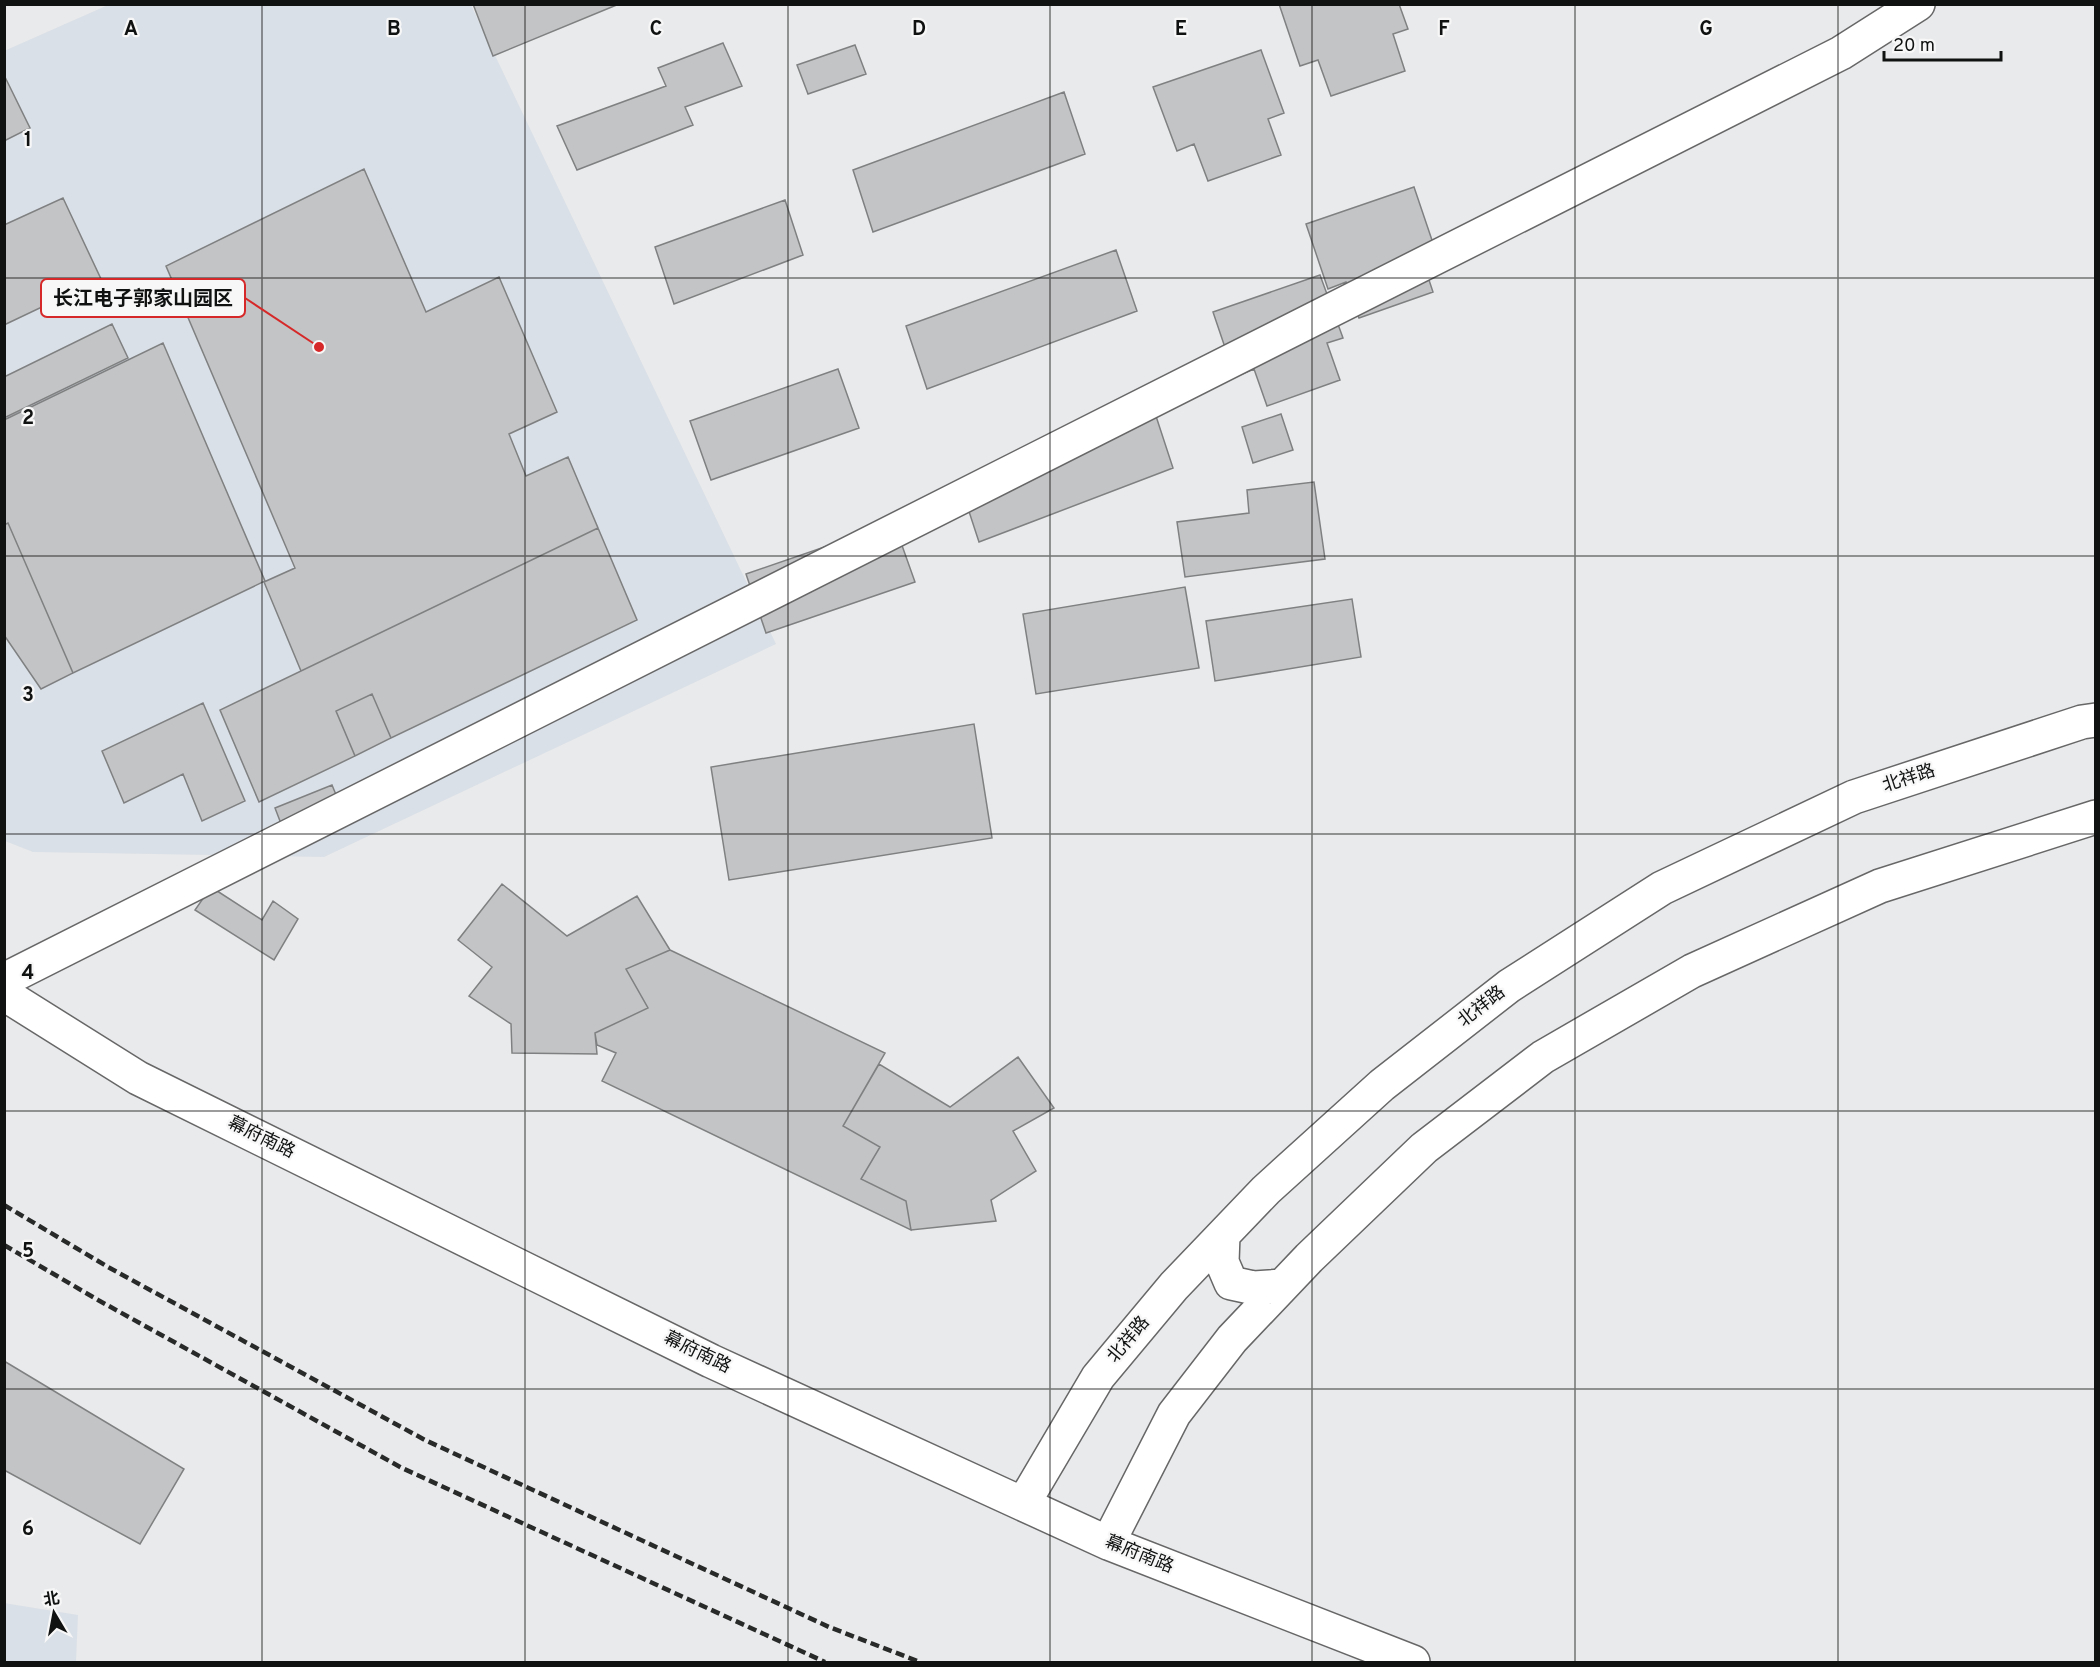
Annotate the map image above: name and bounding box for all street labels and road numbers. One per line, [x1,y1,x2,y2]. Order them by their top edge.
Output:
street label: 北祥路 [1880,760,1938,798]
street label: 北祥路 [1454,981,1510,1033]
street label: 幕府南路 [224,1112,298,1164]
street label: 北祥路 [1103,1312,1155,1368]
street label: 幕府南路 [660,1327,734,1379]
street label: 幕府南路 [1101,1531,1177,1579]

